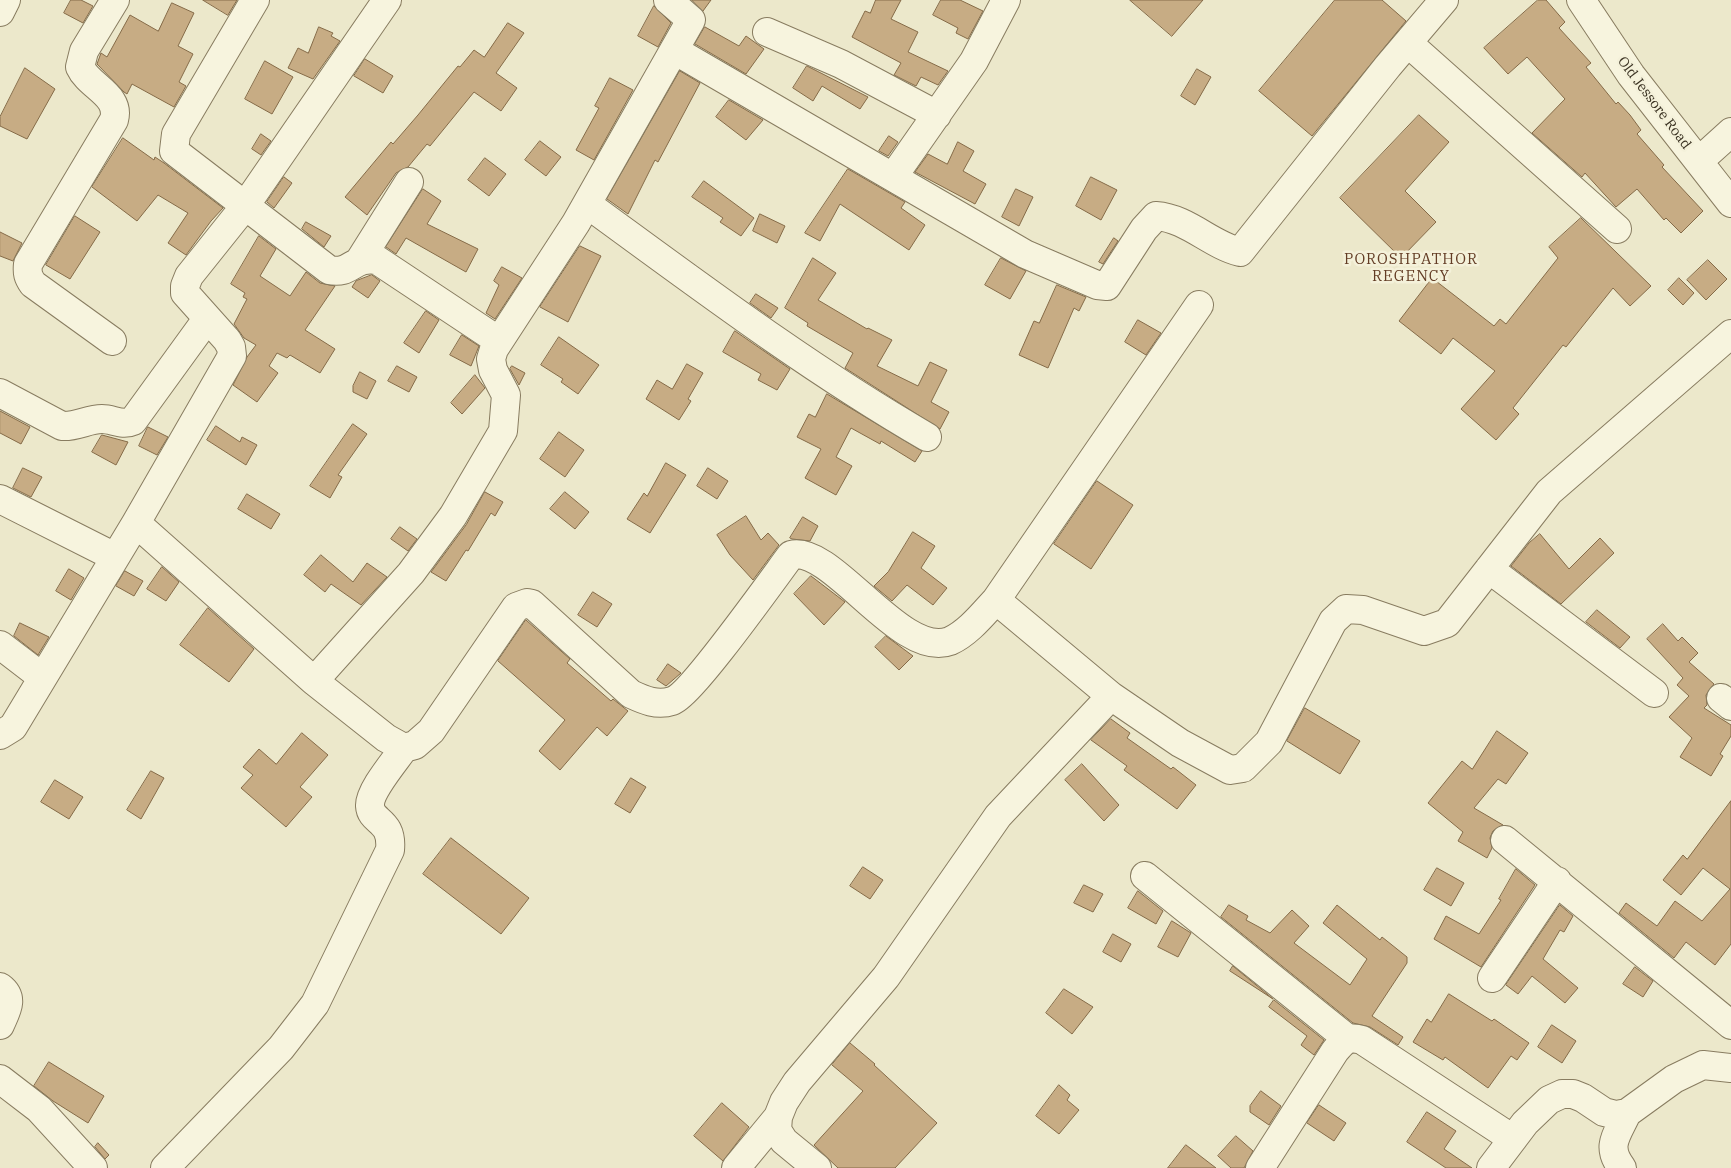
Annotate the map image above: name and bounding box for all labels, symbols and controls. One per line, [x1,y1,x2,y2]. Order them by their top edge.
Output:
street label: Old Jessore Road [1614,53,1694,153]
district label: POROSHPATHOR REGENCY [1343,251,1479,286]

